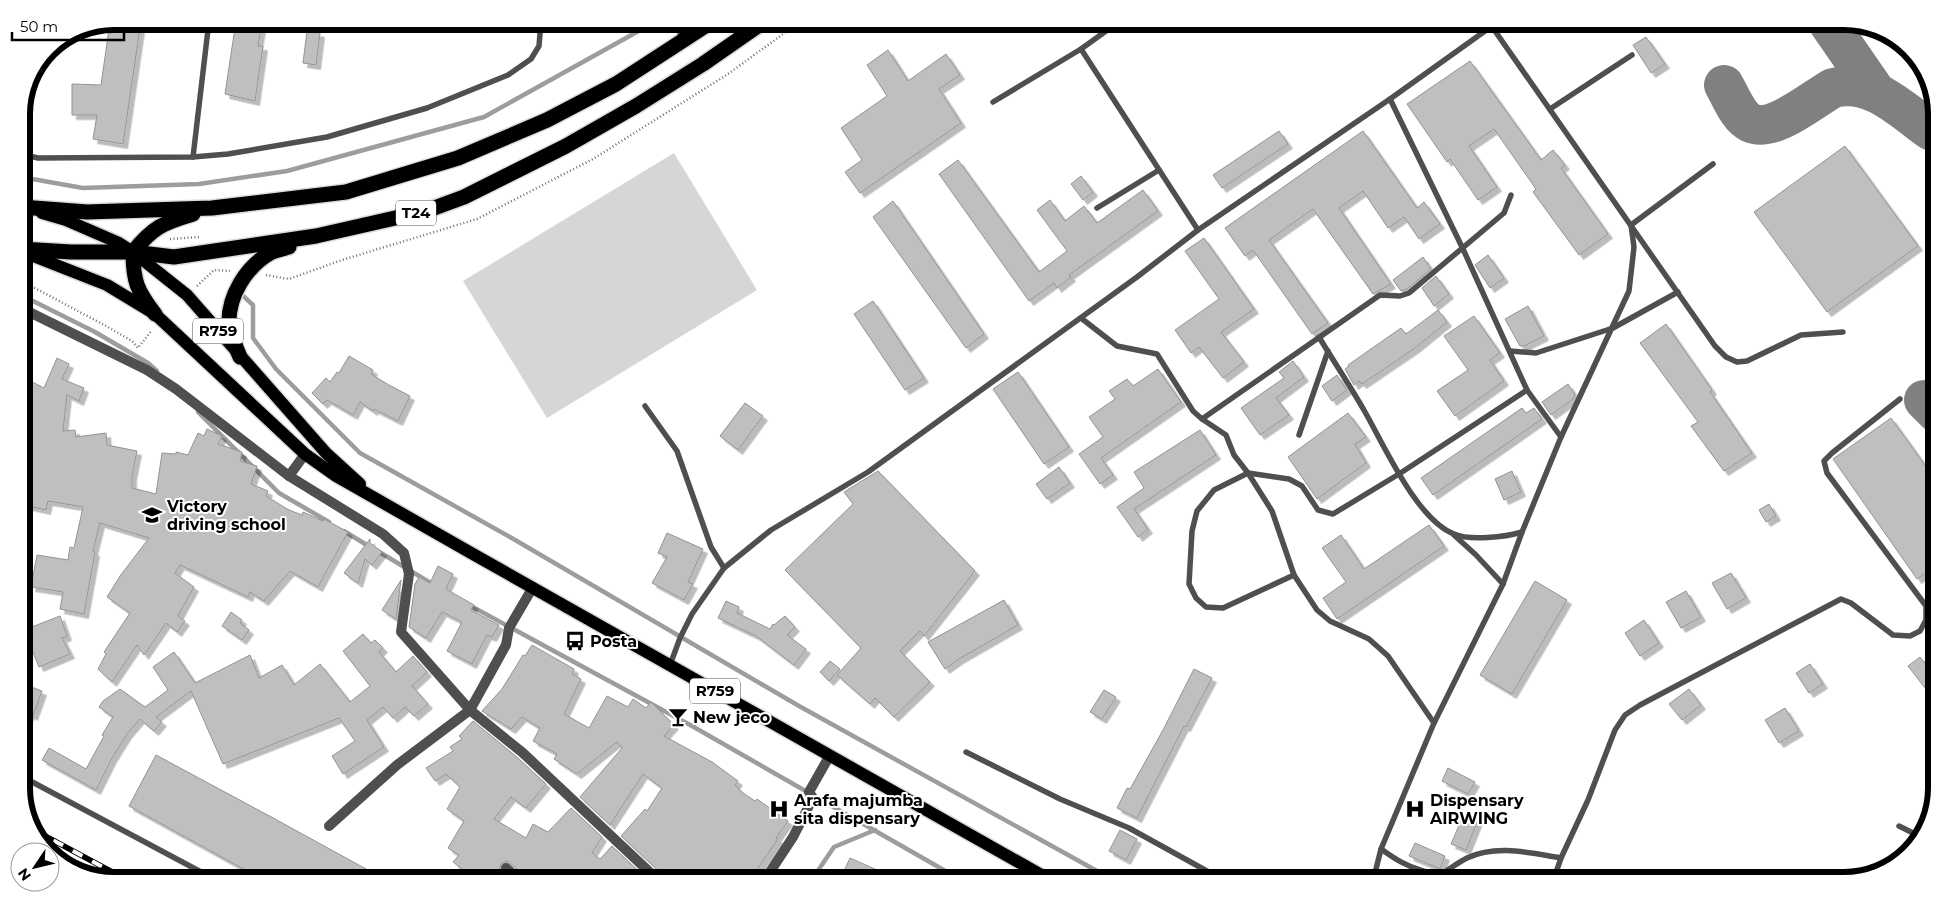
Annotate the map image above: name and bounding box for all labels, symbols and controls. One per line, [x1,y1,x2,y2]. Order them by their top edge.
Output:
scale bar [12,10,125,42]
text: 50 m [20,17,58,36]
road number: T24 [396,200,436,226]
road number: R759 [193,318,243,344]
place label: Victory driving school [166,497,286,534]
school or university icon: Victory driving school [141,504,163,526]
bus stop icon: Posta [564,630,586,652]
place label: Posta [590,632,637,651]
road number: R759 [690,678,740,704]
bar icon: New jeco [667,706,689,728]
place label: New jeco [693,708,770,727]
place label: Arafa majumba sita dispensary [793,791,923,828]
place label: Dispensary AIRWING [1429,791,1524,828]
hospital icon: Arafa majumba sita dispensary [768,798,790,820]
hospital icon: Dispensary AIRWING [1404,798,1426,820]
north arrow [10,842,60,892]
text: N [14,865,35,884]

